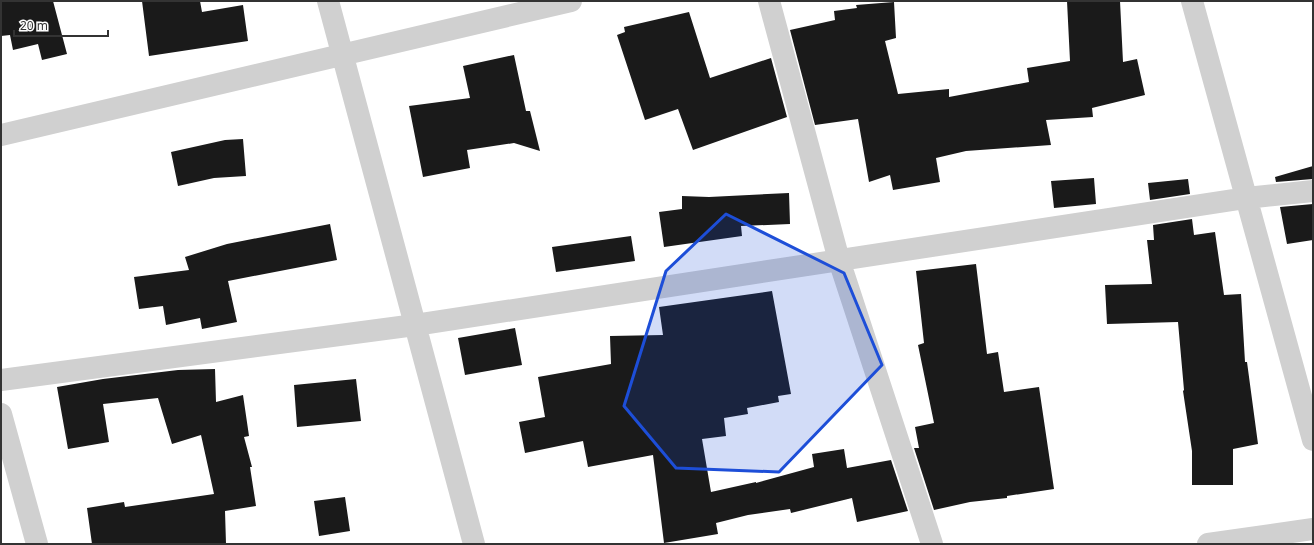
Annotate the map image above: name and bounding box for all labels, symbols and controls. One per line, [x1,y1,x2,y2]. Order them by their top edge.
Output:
scale bar [14,12,108,38]
text: 20 m [20,17,48,34]

